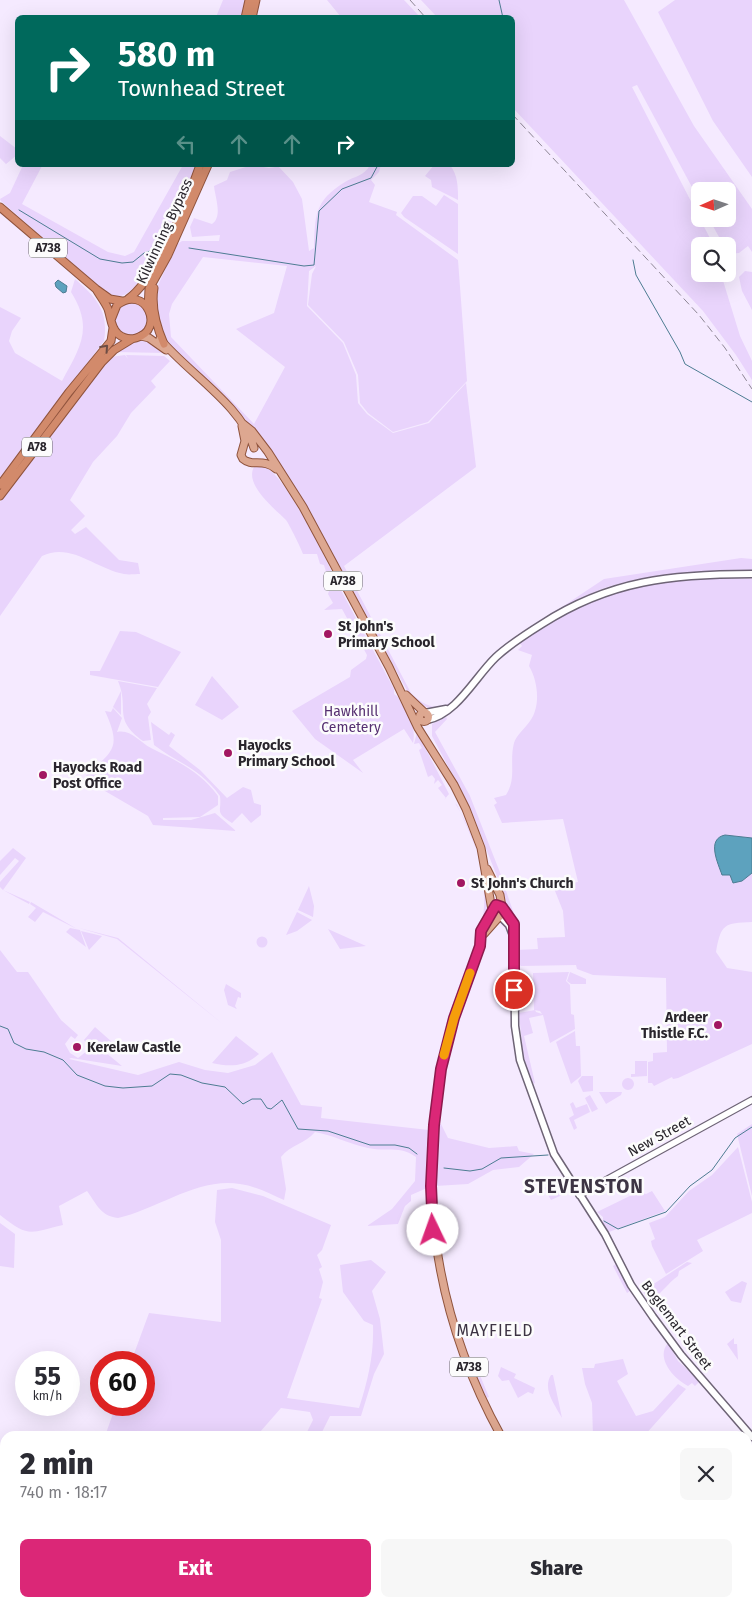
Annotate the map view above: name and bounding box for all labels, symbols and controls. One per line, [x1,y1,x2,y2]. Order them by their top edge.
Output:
text: 580 m [118,33,215,75]
icon: right [35,35,100,100]
text: Townhead Street [118,75,285,102]
icon: left [172,130,200,158]
icon: ahead [225,130,253,158]
icon: ahead [278,130,306,158]
icon: right [331,130,359,158]
street label: Kilwinning Bypass [133,176,196,286]
north arrow [691,182,736,228]
map controls [691,182,736,282]
button: search [691,237,736,282]
road number: A738 [29,238,67,258]
one-way arrow [99,344,108,353]
road number: A78 [22,438,52,457]
road number: A738 [324,572,362,590]
place label: St John's Primary School [338,618,436,651]
marker: St John's Primary School [322,628,334,640]
park label: Hawkhill Cemetery [321,703,381,736]
place label: Hayocks Primary School [238,737,336,770]
marker: Hayocks Primary School [222,747,234,759]
place label: Hayocks Road Post Office [53,759,142,792]
marker: Hayocks Road Post Office [37,769,49,781]
place label: St John's Church [471,875,574,892]
marker: St John's Church [455,877,467,889]
pin [493,969,535,1011]
icon: arrive [500,976,528,1004]
place label: Ardeer Thistle F.C. [641,1009,708,1042]
marker: Ardeer Thistle F.C. [712,1019,724,1031]
place label: Kerelaw Castle [87,1039,181,1056]
marker: Kerelaw Castle [71,1041,83,1053]
street label: New Street [625,1112,694,1161]
district label: STEVENSTON [524,1175,644,1198]
position arrow [406,1203,458,1255]
street label: Boglemart Street [637,1277,716,1374]
district label: MAYFIELD [456,1321,534,1340]
speed limit sign: 60 [90,1351,155,1416]
road number: A738 [450,1358,488,1376]
text: 55 [34,1362,61,1392]
text: km/h [33,1389,62,1403]
text: 2 min [20,1446,93,1482]
button: close [680,1448,732,1500]
text: 740 m · 18:17 [20,1483,107,1502]
button: Exit [20,1539,371,1597]
button: Share [381,1539,732,1597]

